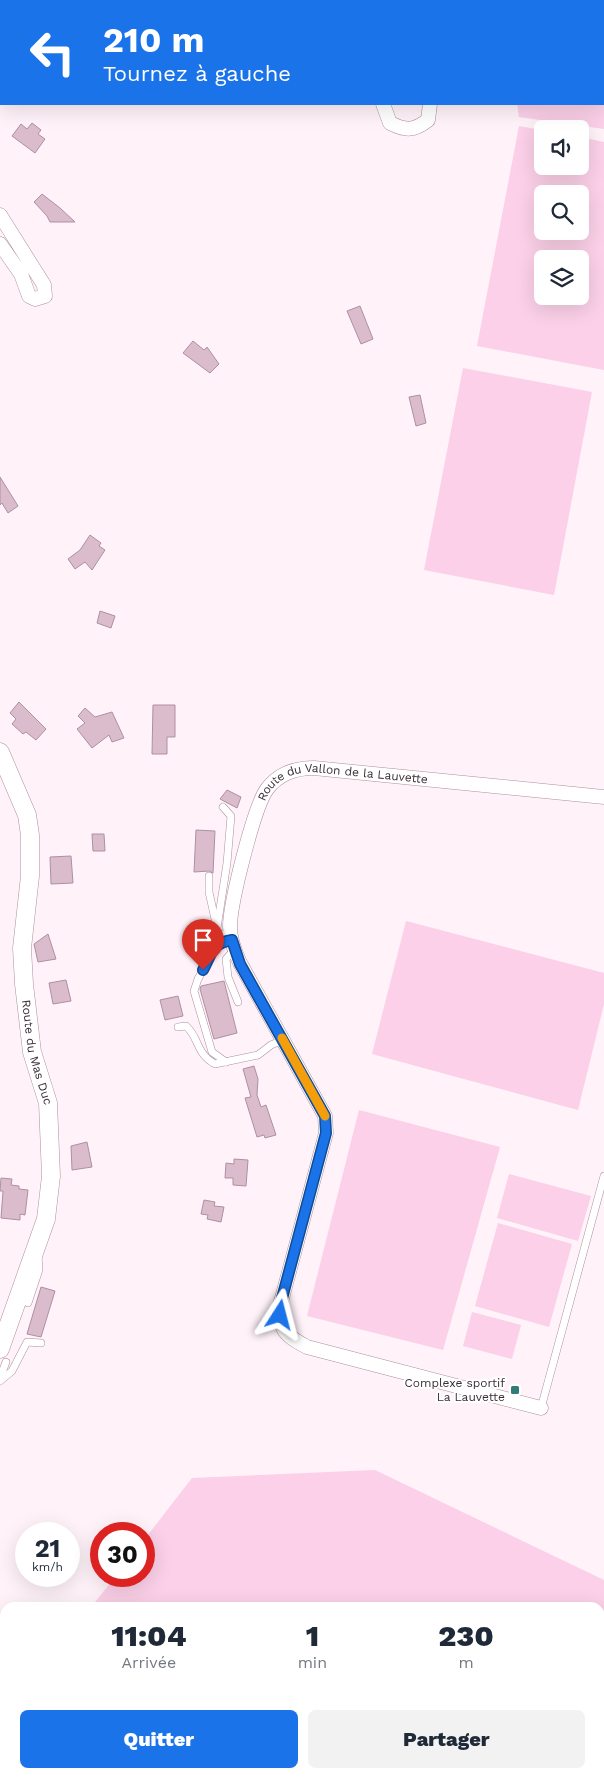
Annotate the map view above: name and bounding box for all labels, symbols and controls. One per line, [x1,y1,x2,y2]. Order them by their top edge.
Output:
text: 210 m [103,19,204,61]
icon: left [20,20,85,85]
text: Tournez à gauche [103,61,291,86]
map controls [534,120,589,305]
button: sound [534,120,589,175]
button: search [534,185,589,240]
button: layers [534,250,589,305]
street label: Route du Vallon de la Lauvette [255,761,429,803]
pin [182,919,224,970]
icon: arrive [189,926,217,954]
street label: Route du Mas Duc [19,999,55,1107]
position arrow [253,1288,305,1340]
place label: Complexe sportif La Lauvette [405,1376,505,1404]
marker: Complexe sportif La Lauvette [509,1384,521,1396]
speed limit sign: 30 [90,1522,155,1587]
text: 21 [35,1534,60,1563]
text: km/h [32,1560,63,1574]
text: 11:04 [111,1618,186,1653]
text: 1 [306,1618,319,1653]
text: 230 [438,1618,494,1653]
text: Arrivée [121,1653,176,1672]
text: min [298,1653,327,1672]
text: m [458,1653,474,1672]
button: Quitter [20,1710,298,1768]
button: Partager [308,1710,585,1768]

